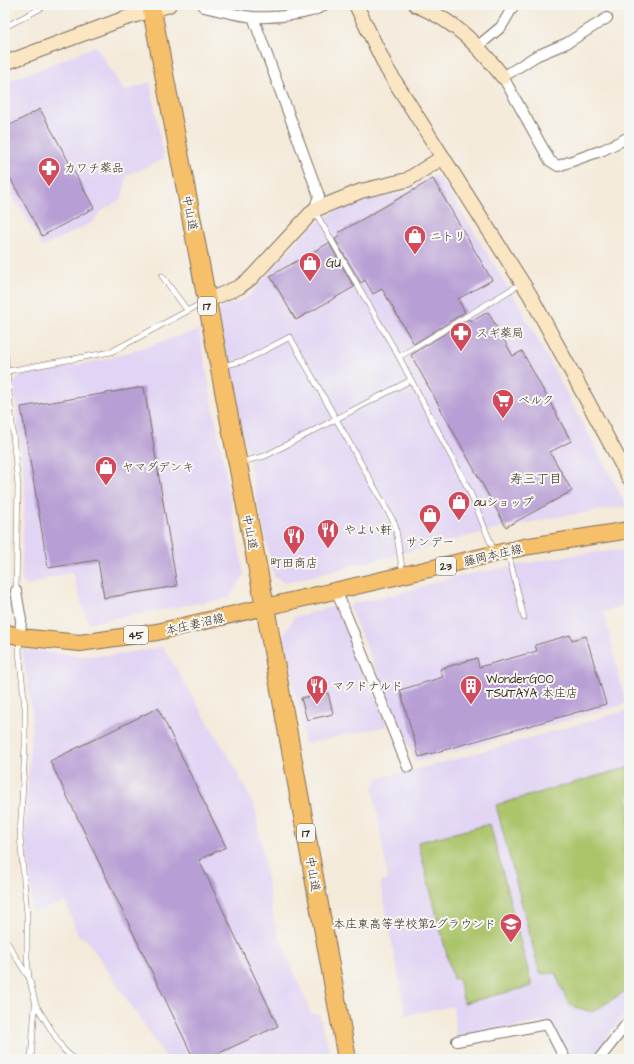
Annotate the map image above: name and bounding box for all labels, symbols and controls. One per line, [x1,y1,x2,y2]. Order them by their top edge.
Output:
pharmacy icon: カワチ薬品 [36,155,62,188]
place label: カワチ薬品 [64,160,124,177]
street label: 中山道 [178,194,201,232]
shop icon: ニトリ [402,223,428,256]
place label: ニトリ [430,228,466,245]
shop icon: GU [297,250,323,283]
place label: GU [326,255,341,272]
road number: 17 [198,297,216,315]
pharmacy icon: スギ薬局 [448,320,474,353]
place label: スギ薬局 [476,325,524,342]
supermarket icon: ベルク [490,387,516,420]
place label: ベルク [518,392,554,409]
shop icon: ヤマダデンキ [93,454,119,487]
place label: ヤマダデンキ [122,459,194,476]
district label: 寿三丁目 [510,470,562,488]
shop icon: auショップ [446,489,472,522]
place label: auショップ [474,494,534,511]
shop icon: サンデー [417,502,443,535]
street label: 中山道 [238,513,261,551]
restaurant icon: やよい軒 [315,517,341,550]
place label: やよい軒 [344,522,392,539]
restaurant icon: 町田商店 [281,523,307,556]
place label: サンデー [406,534,454,551]
street label: 藤岡本庄線 [462,540,524,571]
place label: 町田商店 [270,555,318,572]
road number: 23 [436,557,456,575]
street label: 本庄妻沼線 [164,609,226,640]
road number: 45 [124,626,148,644]
place label: WonderGOO TSUTAYA 本庄店 [486,671,578,702]
restaurant icon: マクドナルド [304,673,330,706]
building icon: WonderGOO TSUTAYA 本庄店 [458,673,484,706]
place label: マクドナルド [332,678,403,695]
road number: 17 [297,824,315,842]
street label: 中山道 [301,855,324,893]
school or university icon: 本庄東高等学校第2グラウンド [498,911,524,944]
place label: 本庄東高等学校第2グラウンド [333,916,496,933]

